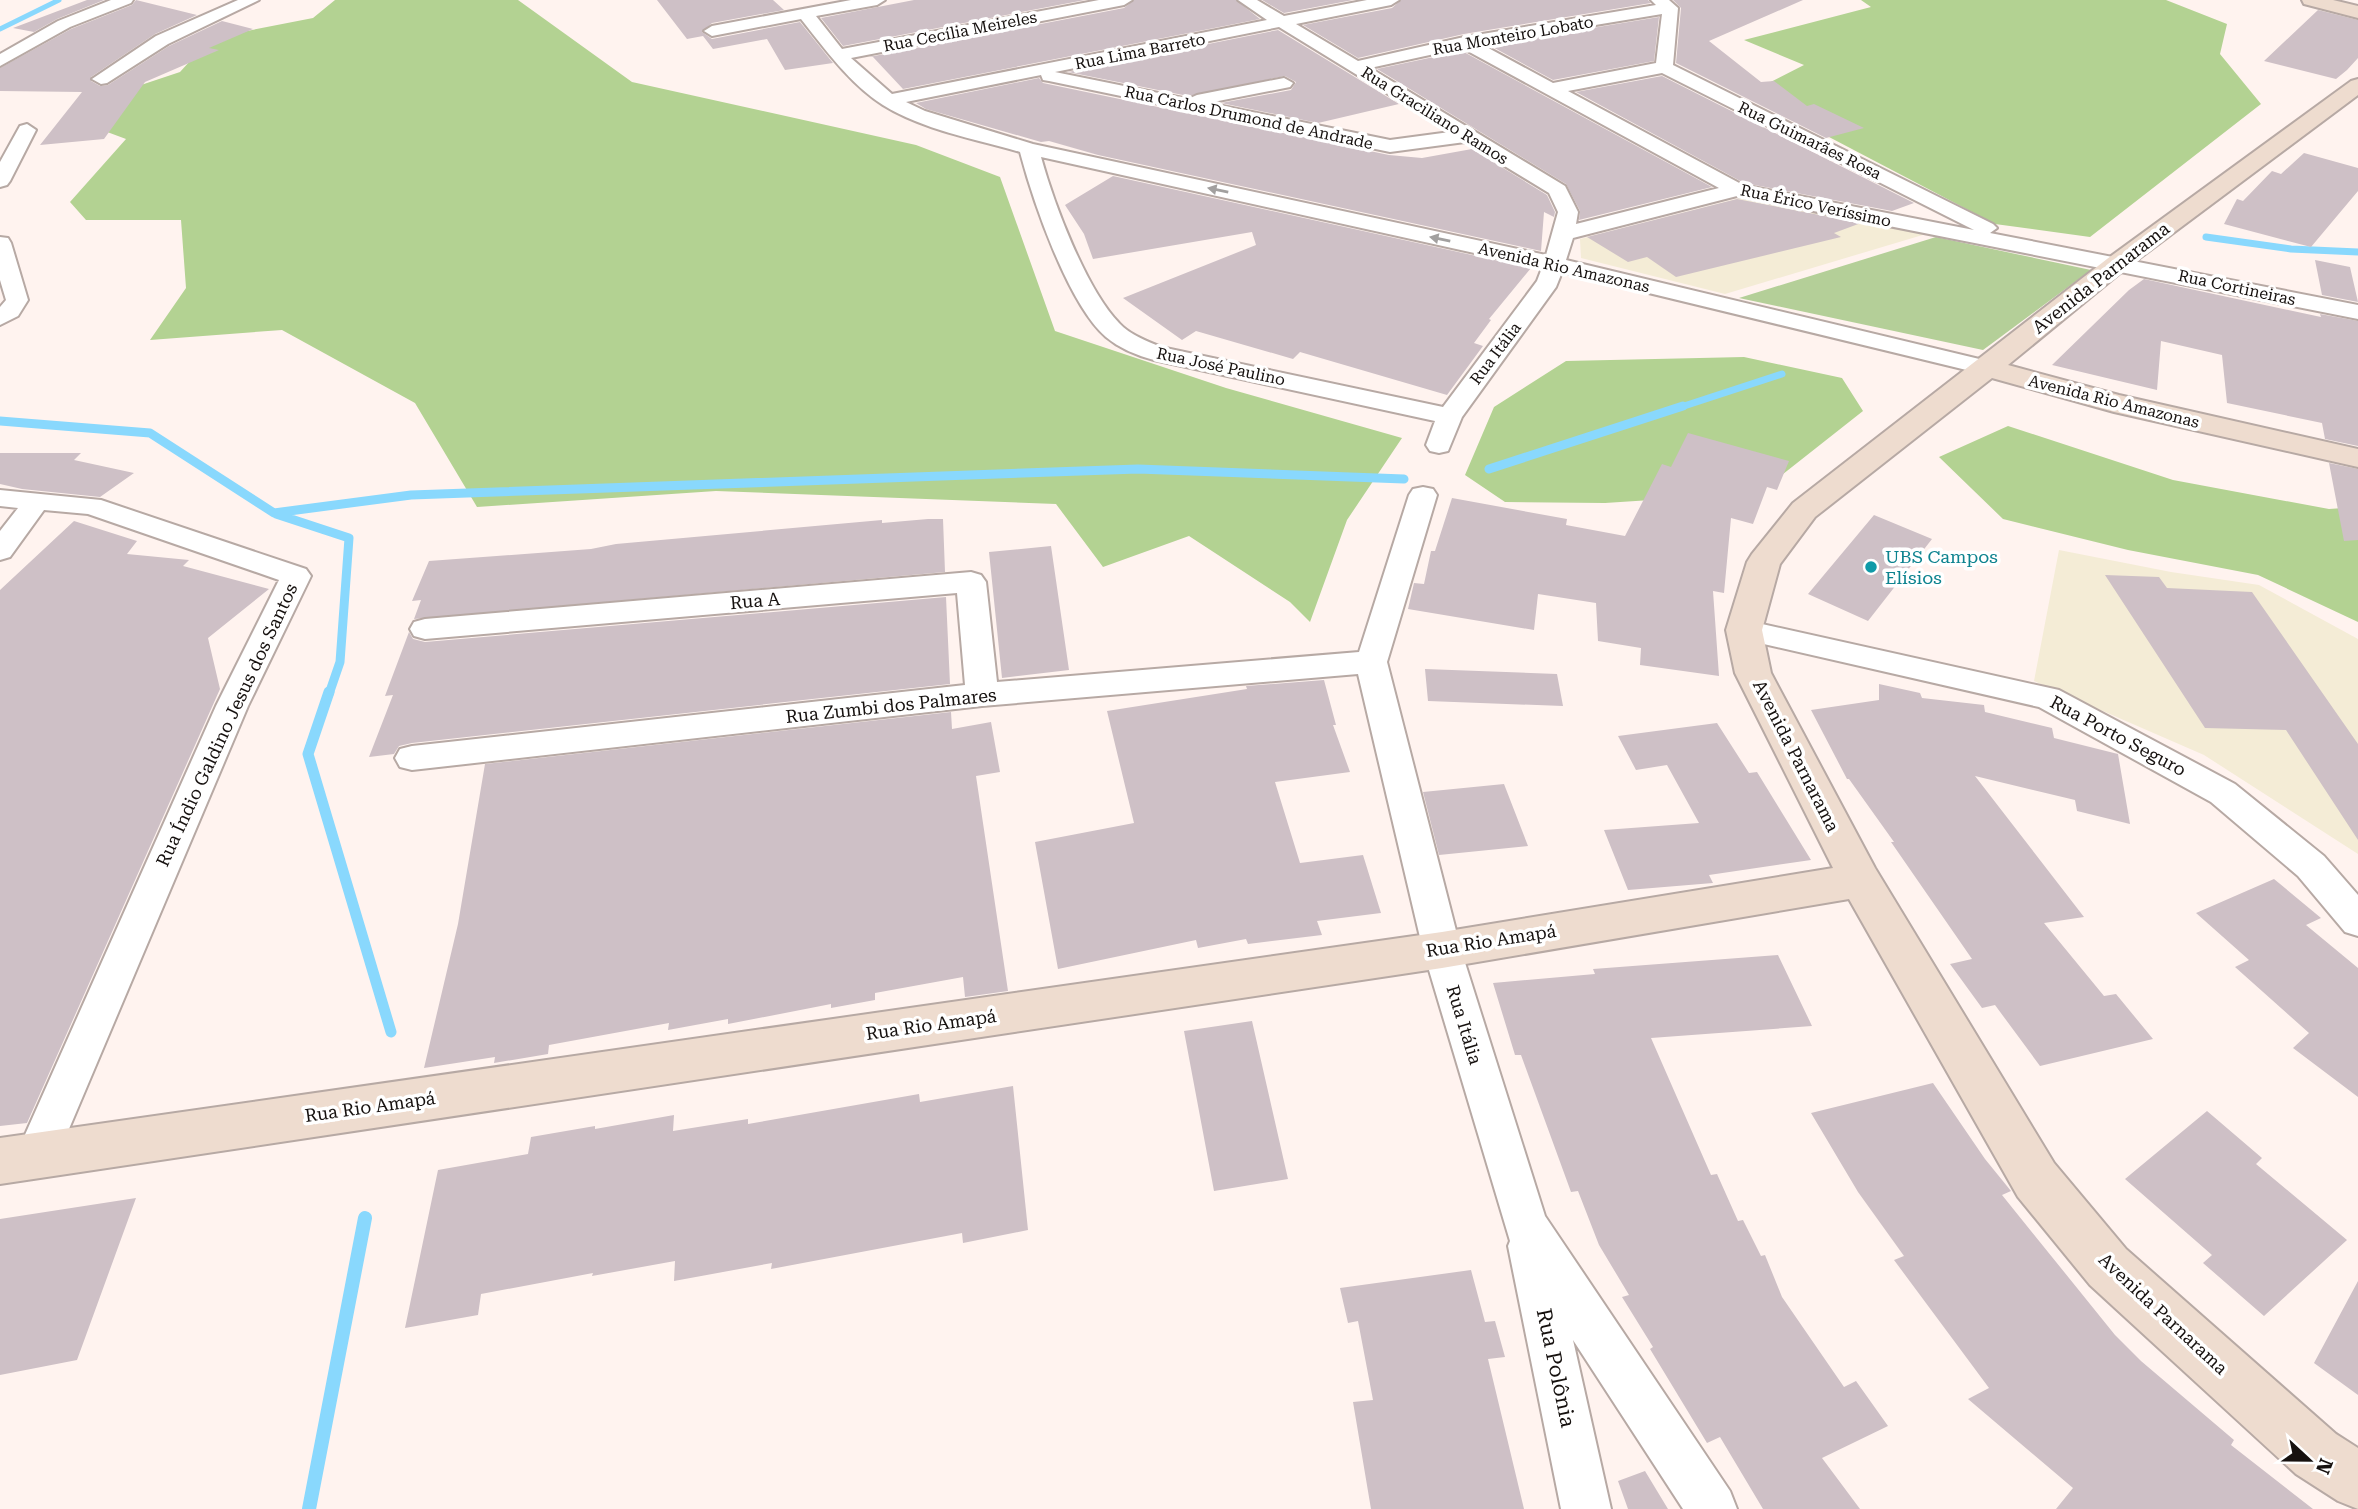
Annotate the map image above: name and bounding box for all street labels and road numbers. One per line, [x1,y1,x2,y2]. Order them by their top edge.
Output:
street label: Rua Cecília Meireles [882,7,1039,56]
street label: Rua Monteiro Lobato [1431,12,1595,59]
street label: Rua Lima Barreto [1073,29,1207,73]
street label: Rua Graciliano Ramos [1358,62,1512,169]
street label: Rua Carlos Drumond de Andrade [1123,82,1375,153]
street label: Rua Guimarães Rosa [1735,98,1885,184]
street label: Rua Érico Veríssimo [1739,180,1893,231]
street label: Avenida Parnarama [2028,217,2174,338]
street label: Avenida Rio Amazonas [1476,239,1652,297]
street label: Rua Cortineiras [2176,266,2298,309]
street label: Rua Itália [1466,318,1525,388]
street label: Rua José Paulino [1155,344,1287,389]
street label: Avenida Rio Amazonas [2027,371,2202,432]
street label: Rua Índio Galdino Jesus dos Santos [152,580,302,870]
street label: Rua A [729,588,781,613]
street label: Avenida Parnarama [1749,676,1844,836]
street label: Rua Zumbi dos Palmares [784,684,998,727]
street label: Rua Porto Seguro [2047,691,2190,780]
street label: Rua Rio Amapá [1424,920,1558,961]
street label: Rua Itália [1442,983,1487,1067]
street label: Rua Rio Amapá [864,1005,998,1044]
street label: Rua Rio Amapá [303,1087,437,1126]
street label: Avenida Parnarama [2095,1249,2232,1379]
street label: Rua Polônia [1532,1306,1580,1430]

